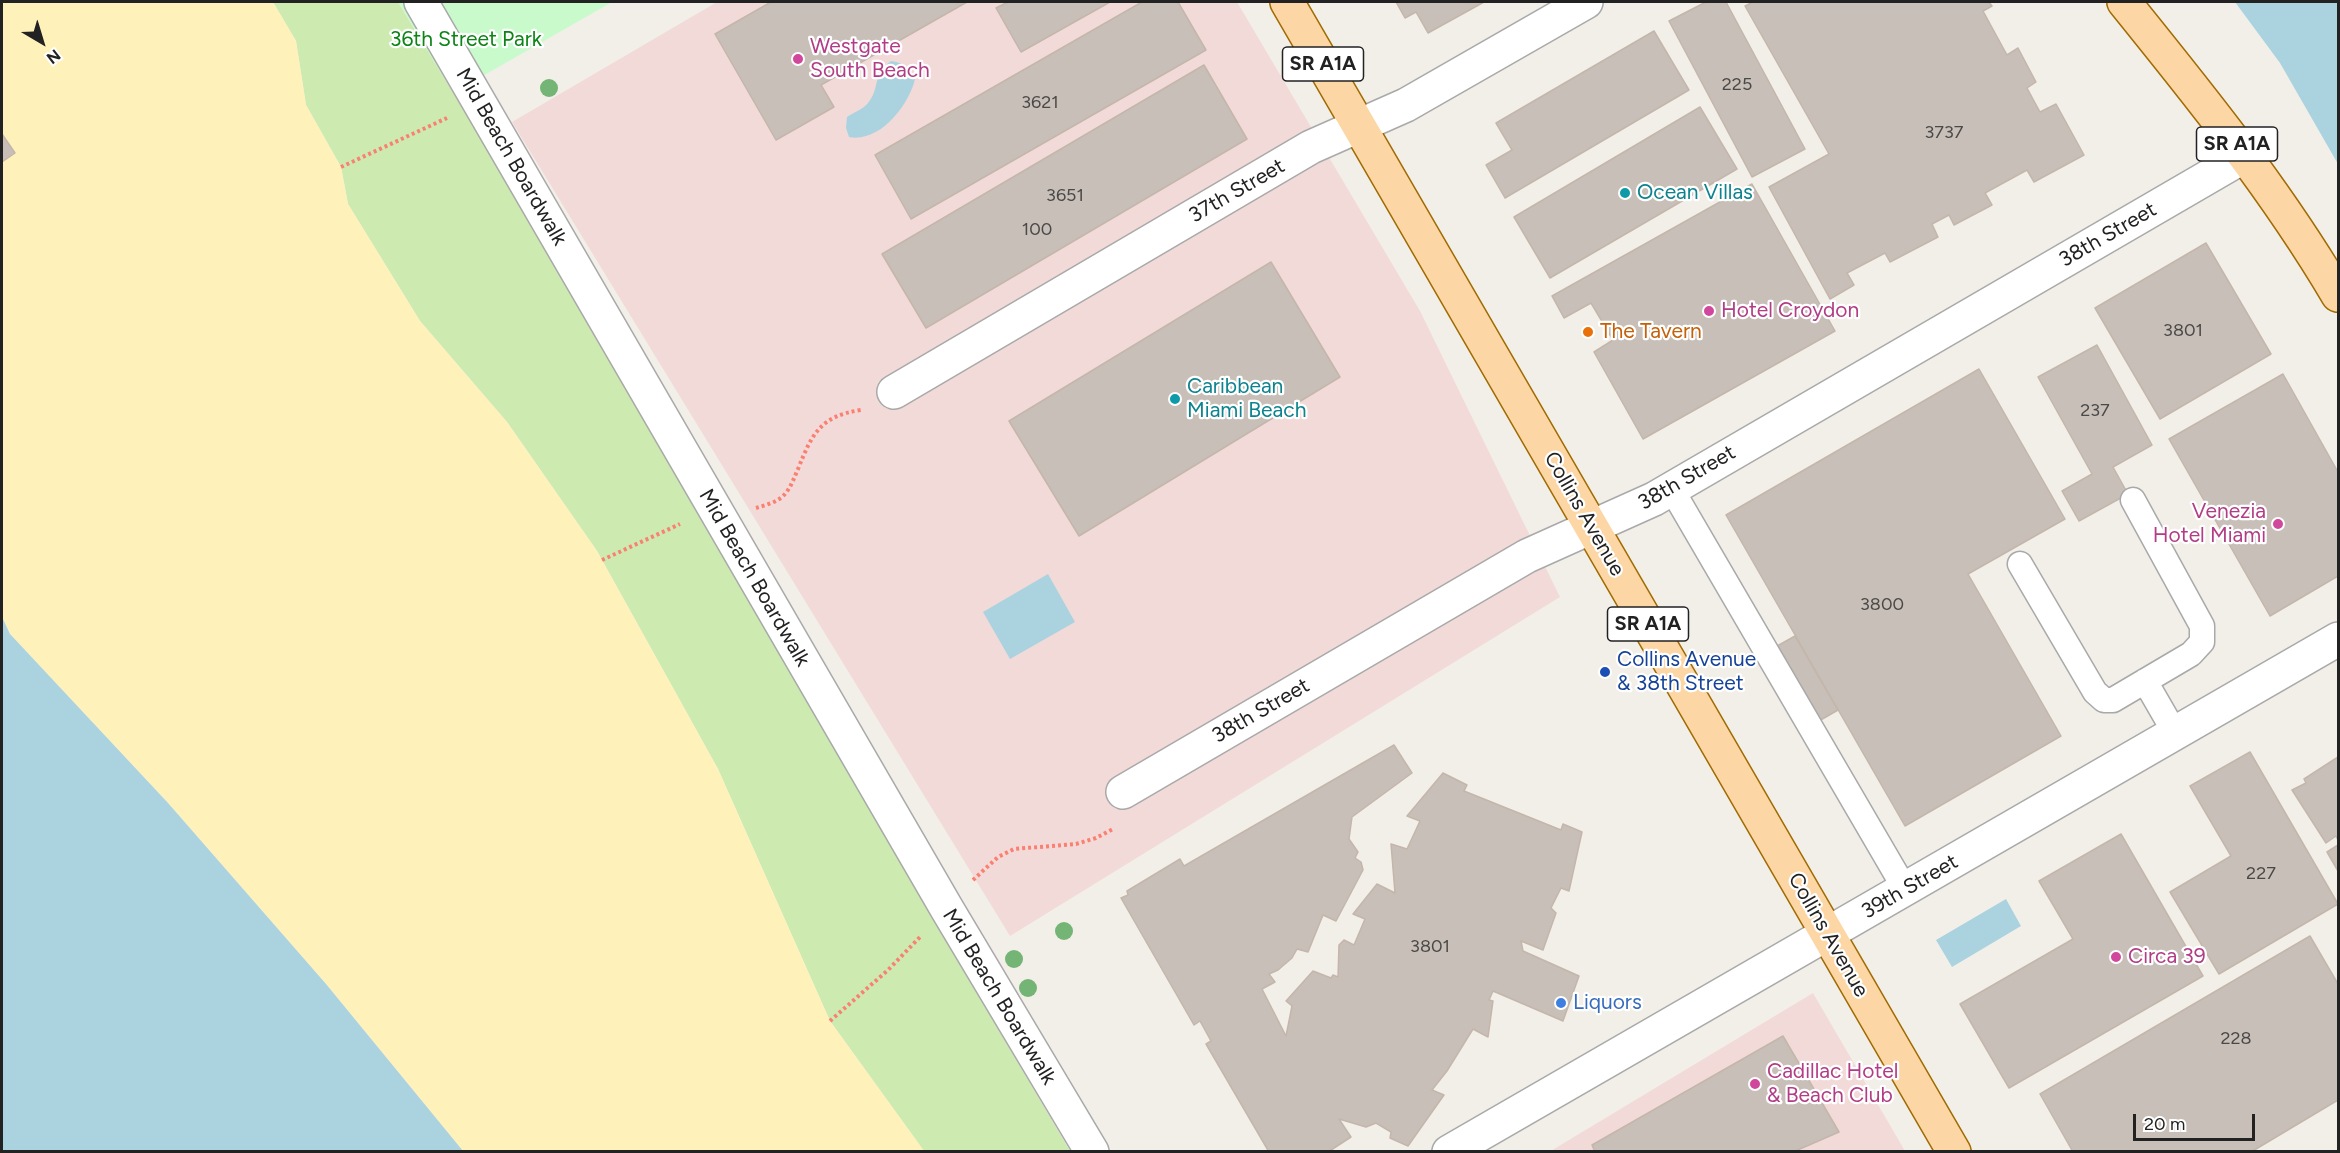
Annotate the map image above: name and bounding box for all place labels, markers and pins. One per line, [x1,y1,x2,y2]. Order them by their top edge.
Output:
place label: Westgate South Beach [810,34,930,84]
marker: Westgate South Beach [791,52,805,66]
place label: Ocean Villas [1637,180,1753,206]
marker: Ocean Villas [1618,186,1632,200]
place label: Hotel Croydon [1721,298,1859,324]
marker: Hotel Croydon [1702,304,1716,318]
place label: The Tavern [1600,319,1702,345]
marker: The Tavern [1581,325,1595,339]
place label: Caribbean Miami Beach [1187,374,1306,424]
marker: Caribbean Miami Beach [1168,392,1182,406]
place label: Venezia Hotel Miami [2153,499,2266,549]
marker: Venezia Hotel Miami [2271,517,2285,531]
place label: Collins Avenue & 38th Street [1617,647,1756,697]
marker: Collins Avenue & 38th Street [1598,665,1612,679]
place label: Circa 39 [2128,944,2206,970]
marker: Circa 39 [2109,950,2123,964]
place label: Liquors [1573,990,1642,1016]
marker: Liquors [1554,996,1568,1010]
place label: Cadillac Hotel & Beach Club [1767,1059,1898,1109]
marker: Cadillac Hotel & Beach Club [1748,1077,1762,1091]

